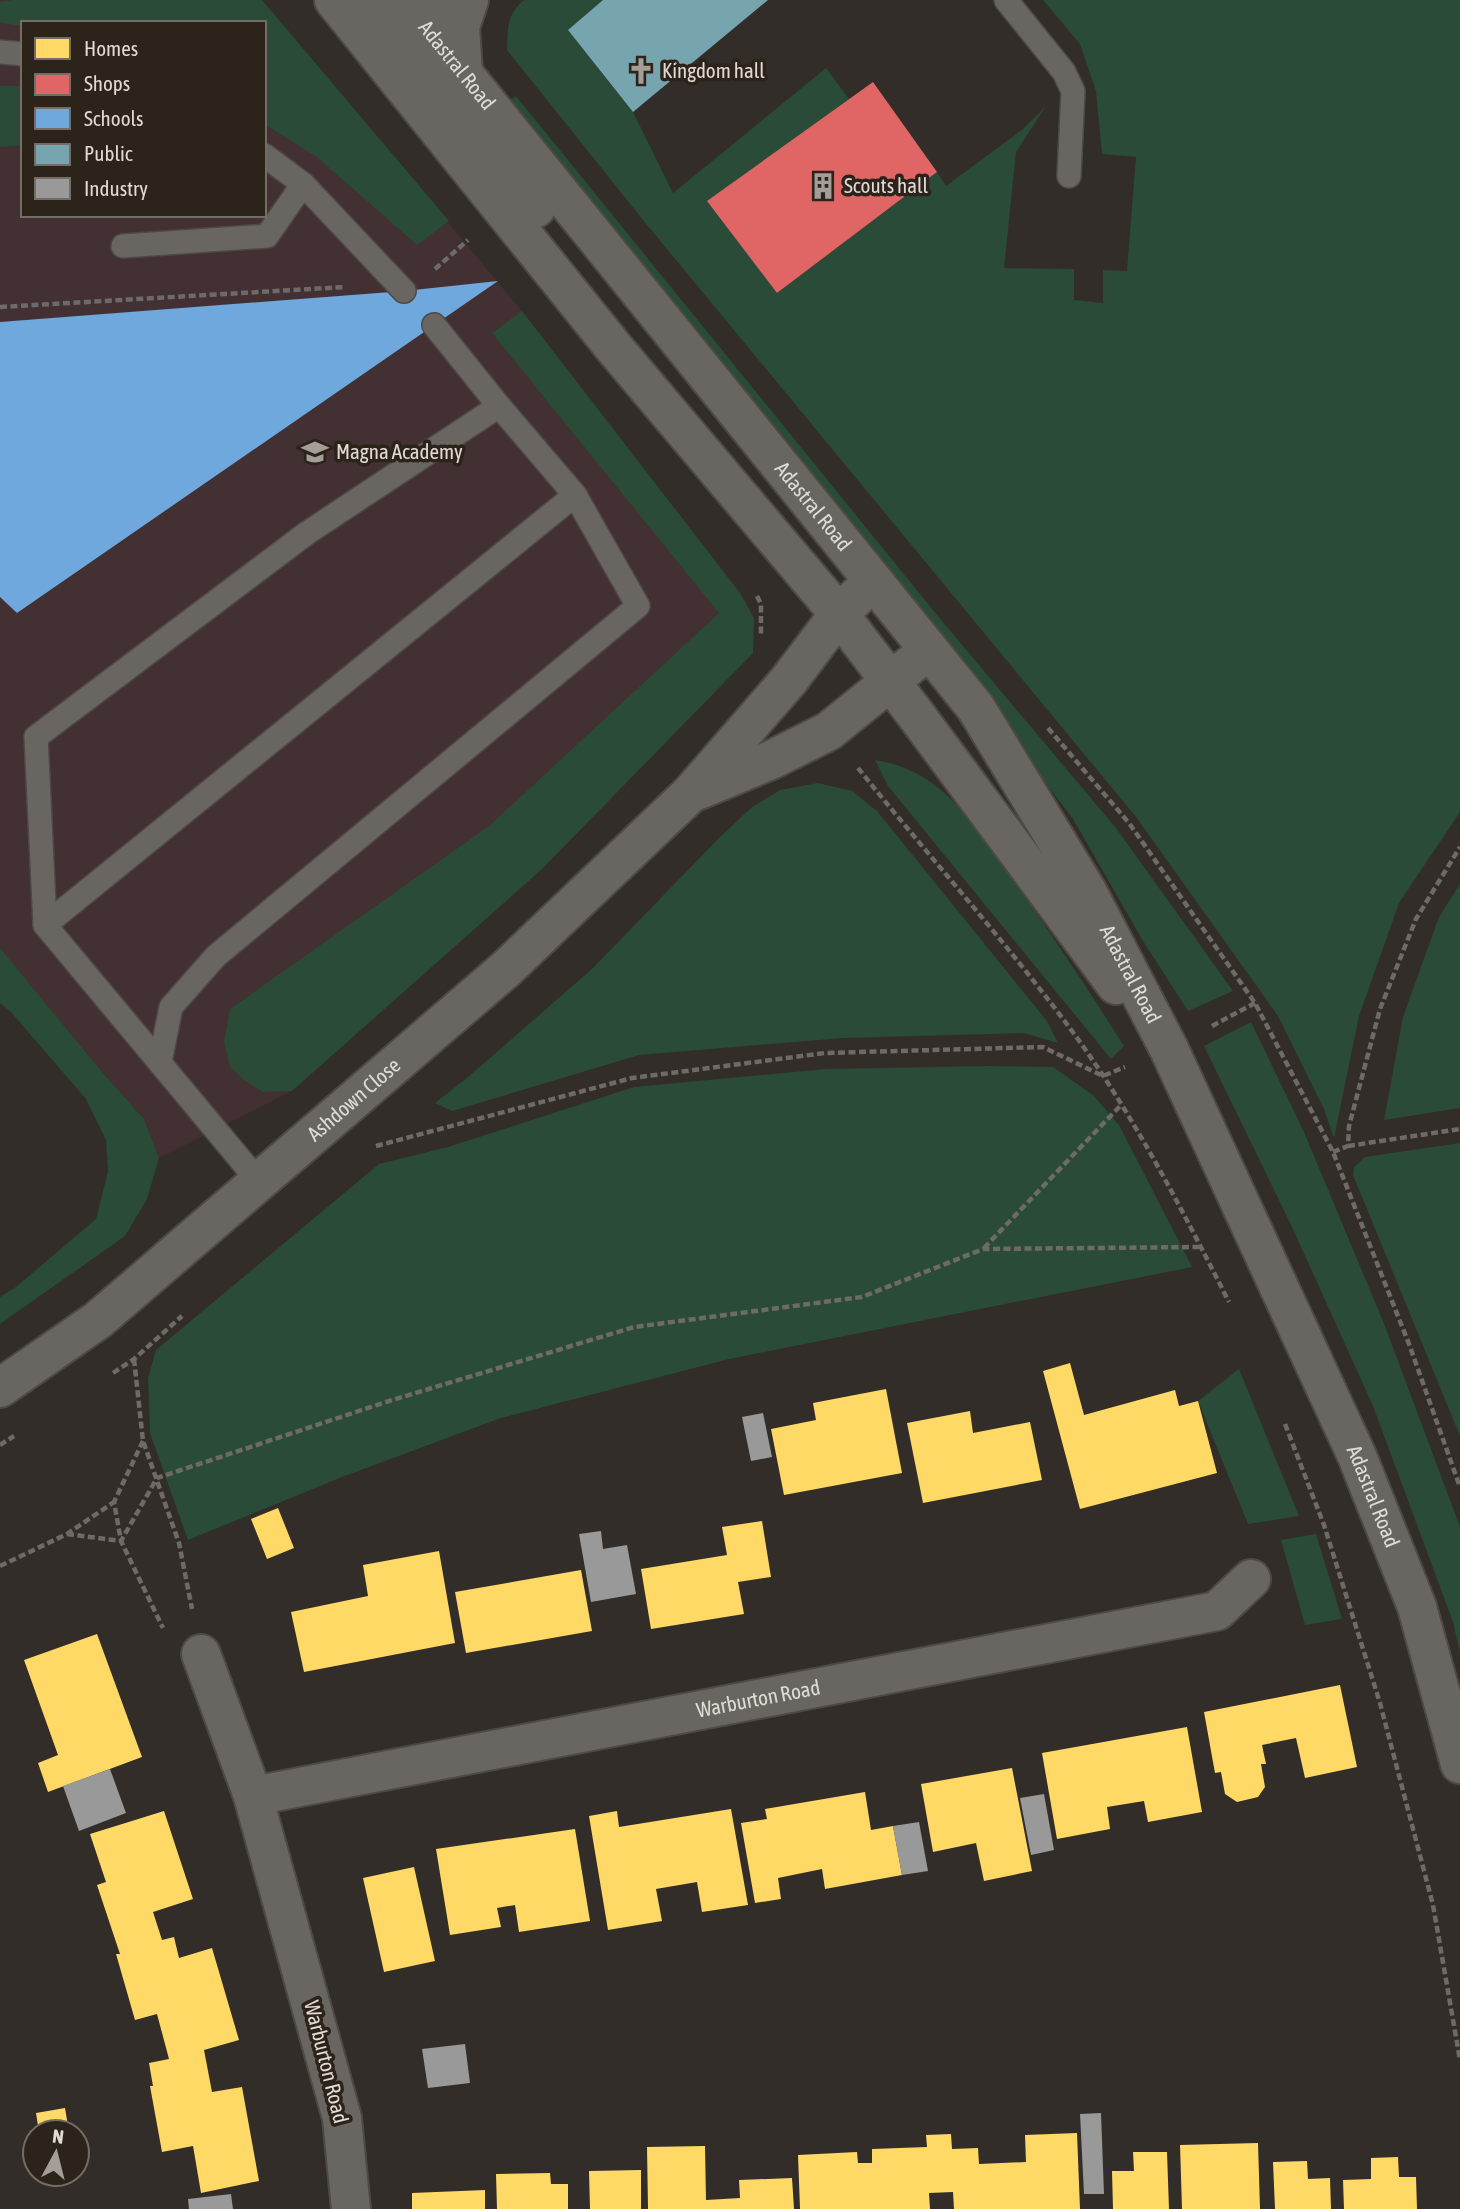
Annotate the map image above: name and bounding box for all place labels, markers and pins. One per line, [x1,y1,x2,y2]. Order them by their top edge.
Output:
church icon: Kingdom hall [626,56,656,86]
place label: Kingdom hall [662,58,765,82]
building icon: Scouts hall [808,171,838,201]
place label: Scouts hall [844,173,928,197]
school or university icon: Magna Academy [300,437,330,467]
place label: Magna Academy [336,439,463,463]

